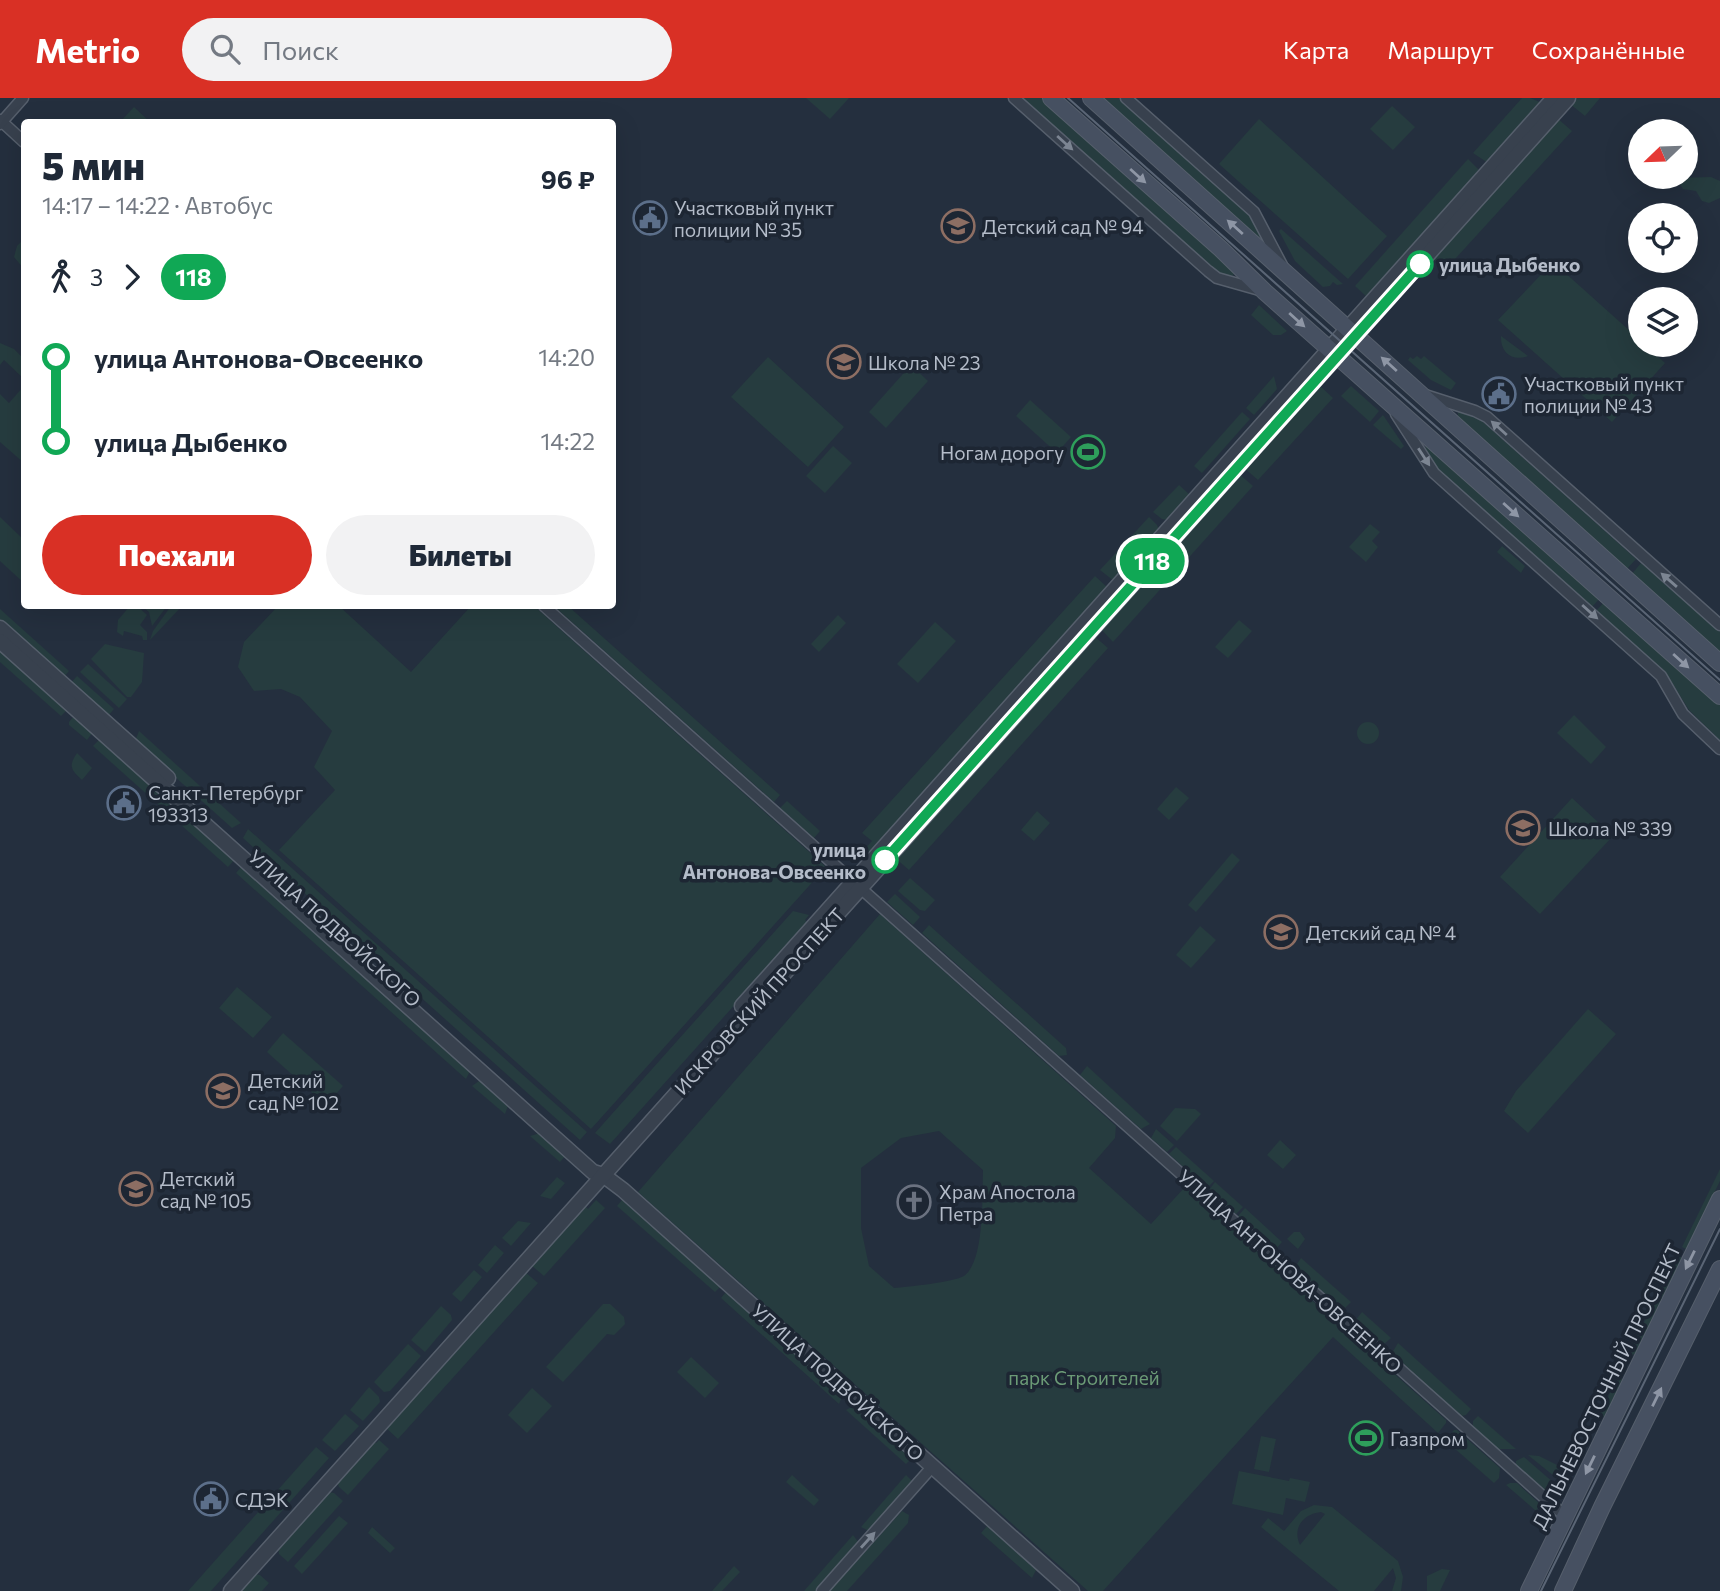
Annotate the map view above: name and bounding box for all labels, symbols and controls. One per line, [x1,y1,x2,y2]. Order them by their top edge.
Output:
search box [182,18,672,81]
text: Metrio [35,29,140,70]
icon: search [206,30,244,68]
text: Поиск [262,34,339,65]
text: Карта [1283,35,1349,64]
text: Маршрут [1387,35,1494,64]
text: Сохранённые [1532,35,1685,64]
north arrow [1628,119,1698,189]
map controls [1628,119,1698,357]
one-way arrow [1056,135,1073,151]
text: 5 мин [42,141,145,188]
text: 96 ₽ [541,163,595,194]
one-way arrow [1130,168,1147,183]
text: 14:17 – 14:22 · Автобус [42,191,273,219]
place label: Участковый пункт полиции № 35 [674,196,834,241]
public building icon: Участковый пункт полиции № 35 [631,199,669,237]
button: locate [1628,203,1698,273]
school or university icon: Детский сад № 94 [939,207,977,245]
place label: Детский сад № 94 [982,215,1144,238]
one-way arrow [1226,219,1244,235]
marker: улица Дыбенко [1407,251,1433,277]
place label: улица Дыбенко [1439,253,1580,276]
icon: walk [42,258,80,296]
icon: forward [113,258,151,296]
text: 118 [175,262,212,291]
text: 3 [90,263,103,291]
button: layers [1628,287,1698,357]
one-way arrow [1288,312,1306,328]
text: улица Антонова-Овсеенко [94,342,423,373]
text: 14:20 [538,343,595,371]
school or university icon: Школа № 23 [825,343,863,381]
place label: Школа № 23 [868,351,981,374]
one-way arrow [1380,356,1398,372]
place label: Участковый пункт полиции № 43 [1524,372,1684,417]
public building icon: Участковый пункт полиции № 43 [1480,375,1518,413]
one-way arrow [1491,421,1508,437]
text: улица Дыбенко [94,426,287,457]
text: 14:22 [540,427,595,455]
sports icon: Ногам дорогу [1069,433,1107,471]
place label: Ногам дорогу [940,441,1064,464]
one-way arrow [1417,448,1430,467]
one-way arrow [1502,502,1520,518]
button: Поехали [42,515,312,595]
button: Билеты [326,515,595,595]
line badge: 118 [1112,538,1192,584]
text: 118 [1134,546,1170,575]
one-way arrow [1660,572,1678,588]
one-way arrow [1581,604,1599,620]
one-way arrow [1672,653,1690,669]
place label: Санкт-Петербург 193313 [148,781,303,826]
public building icon: Санкт-Петербург 193313 [105,784,143,822]
school or university icon: Школа № 339 [1504,809,1542,847]
place label: Школа № 339 [1548,817,1672,840]
place label: улица Антонова-Овсеенко [682,838,866,883]
street label: УЛИЦА ПОДВОЙСКОГО [244,845,426,1011]
marker: улица Антонова-Овсеенко [872,847,898,873]
street label: ИСКРОВСКИЙ ПРОСПЕКТ [669,903,849,1099]
school or university icon: Детский сад № 4 [1262,913,1300,951]
place label: Детский сад № 4 [1306,921,1456,944]
place label: Детский сад № 102 [248,1069,339,1114]
school or university icon: Детский сад № 102 [204,1072,242,1110]
street label: УЛИЦА АНТОНОВА-ОВСЕЕНКО [1173,1164,1407,1378]
place label: Детский сад № 105 [160,1167,251,1212]
school or university icon: Детский сад № 105 [117,1170,155,1208]
place label: Храм Апостола Петра [939,1180,1076,1225]
church icon: Храм Апостола Петра [895,1183,933,1221]
street label: ДАЛЬНЕВОСТОЧНЫЙ ПРОСПЕКТ [1527,1240,1685,1532]
one-way arrow [1684,1250,1696,1270]
street label: УЛИЦА ПОДВОЙСКОГО [747,1299,929,1465]
park label: парк Строителей [1008,1366,1160,1389]
one-way arrow [1651,1387,1662,1407]
sports icon: Газпром [1347,1419,1385,1457]
place label: Газпром [1390,1427,1465,1450]
one-way arrow [1584,1455,1596,1475]
public building icon: СДЭК [192,1480,230,1518]
place label: СДЭК [235,1488,289,1511]
one-way arrow [860,1531,876,1549]

